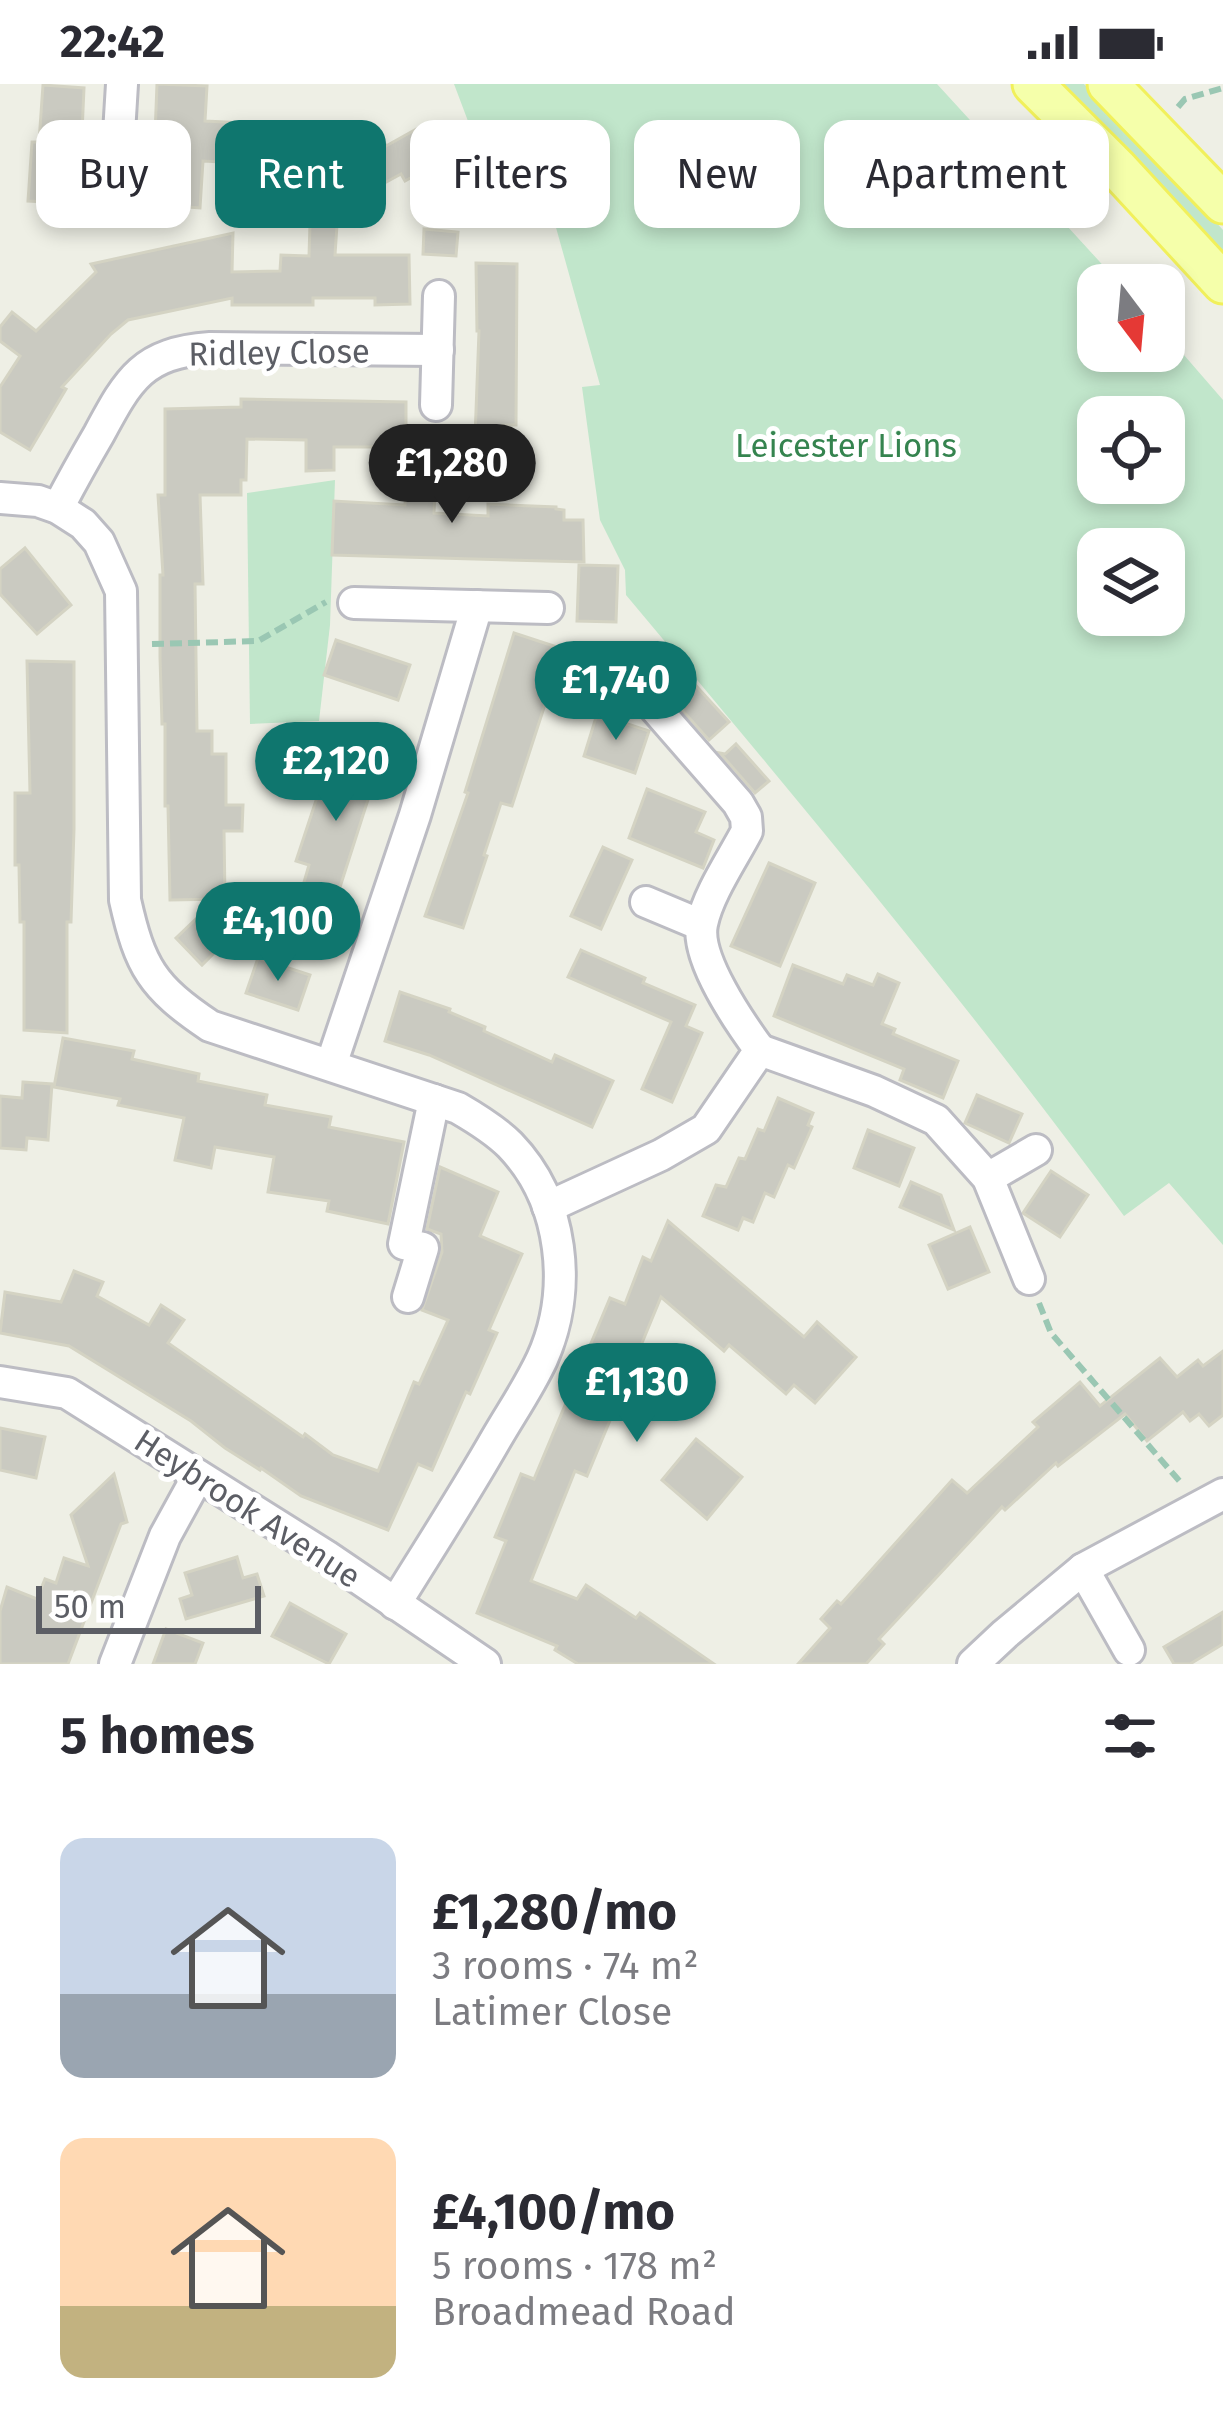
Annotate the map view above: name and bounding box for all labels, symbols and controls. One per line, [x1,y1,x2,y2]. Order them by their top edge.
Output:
text: 22:42 [60,15,165,69]
chip: Buy [36,120,191,228]
chip: Rent [215,120,386,228]
chip: Filters [410,120,610,228]
chip: New [634,120,800,228]
chip: Apartment [824,120,1109,228]
north arrow [1077,264,1185,372]
map controls [1077,264,1185,636]
street label: Ridley Close [188,331,370,375]
button: locate [1077,396,1185,504]
pin: £1,280 [354,424,550,526]
park label: Leicester Lions [735,426,957,466]
text: £1,280 [396,440,508,486]
button: layers [1077,528,1185,636]
pin: £1,740 [518,641,714,743]
text: £1,740 [562,657,670,703]
pin: £2,120 [238,722,434,824]
text: £2,120 [282,738,390,784]
pin: £4,100 [180,882,376,984]
text: £4,100 [223,898,334,944]
pin: £1,130 [539,1343,735,1445]
text: £1,130 [585,1359,689,1405]
street label: Heybrook Avenue [127,1421,368,1597]
scale bar [36,1580,261,1633]
text: 50 m [54,1587,126,1627]
icon: filters [1097,1703,1163,1769]
text: 5 homes [60,1705,255,1767]
text: £1,280/mo [432,1881,677,1943]
icon: home [156,1886,300,2030]
text: 3 rooms · 74 m² [432,1943,699,1989]
text: Latimer Close [432,1989,672,2035]
text: £4,100/mo [432,2181,675,2243]
icon: home [156,2186,300,2330]
text: 5 rooms · 178 m² [432,2243,717,2289]
text: Broadmead Road [432,2289,736,2335]

